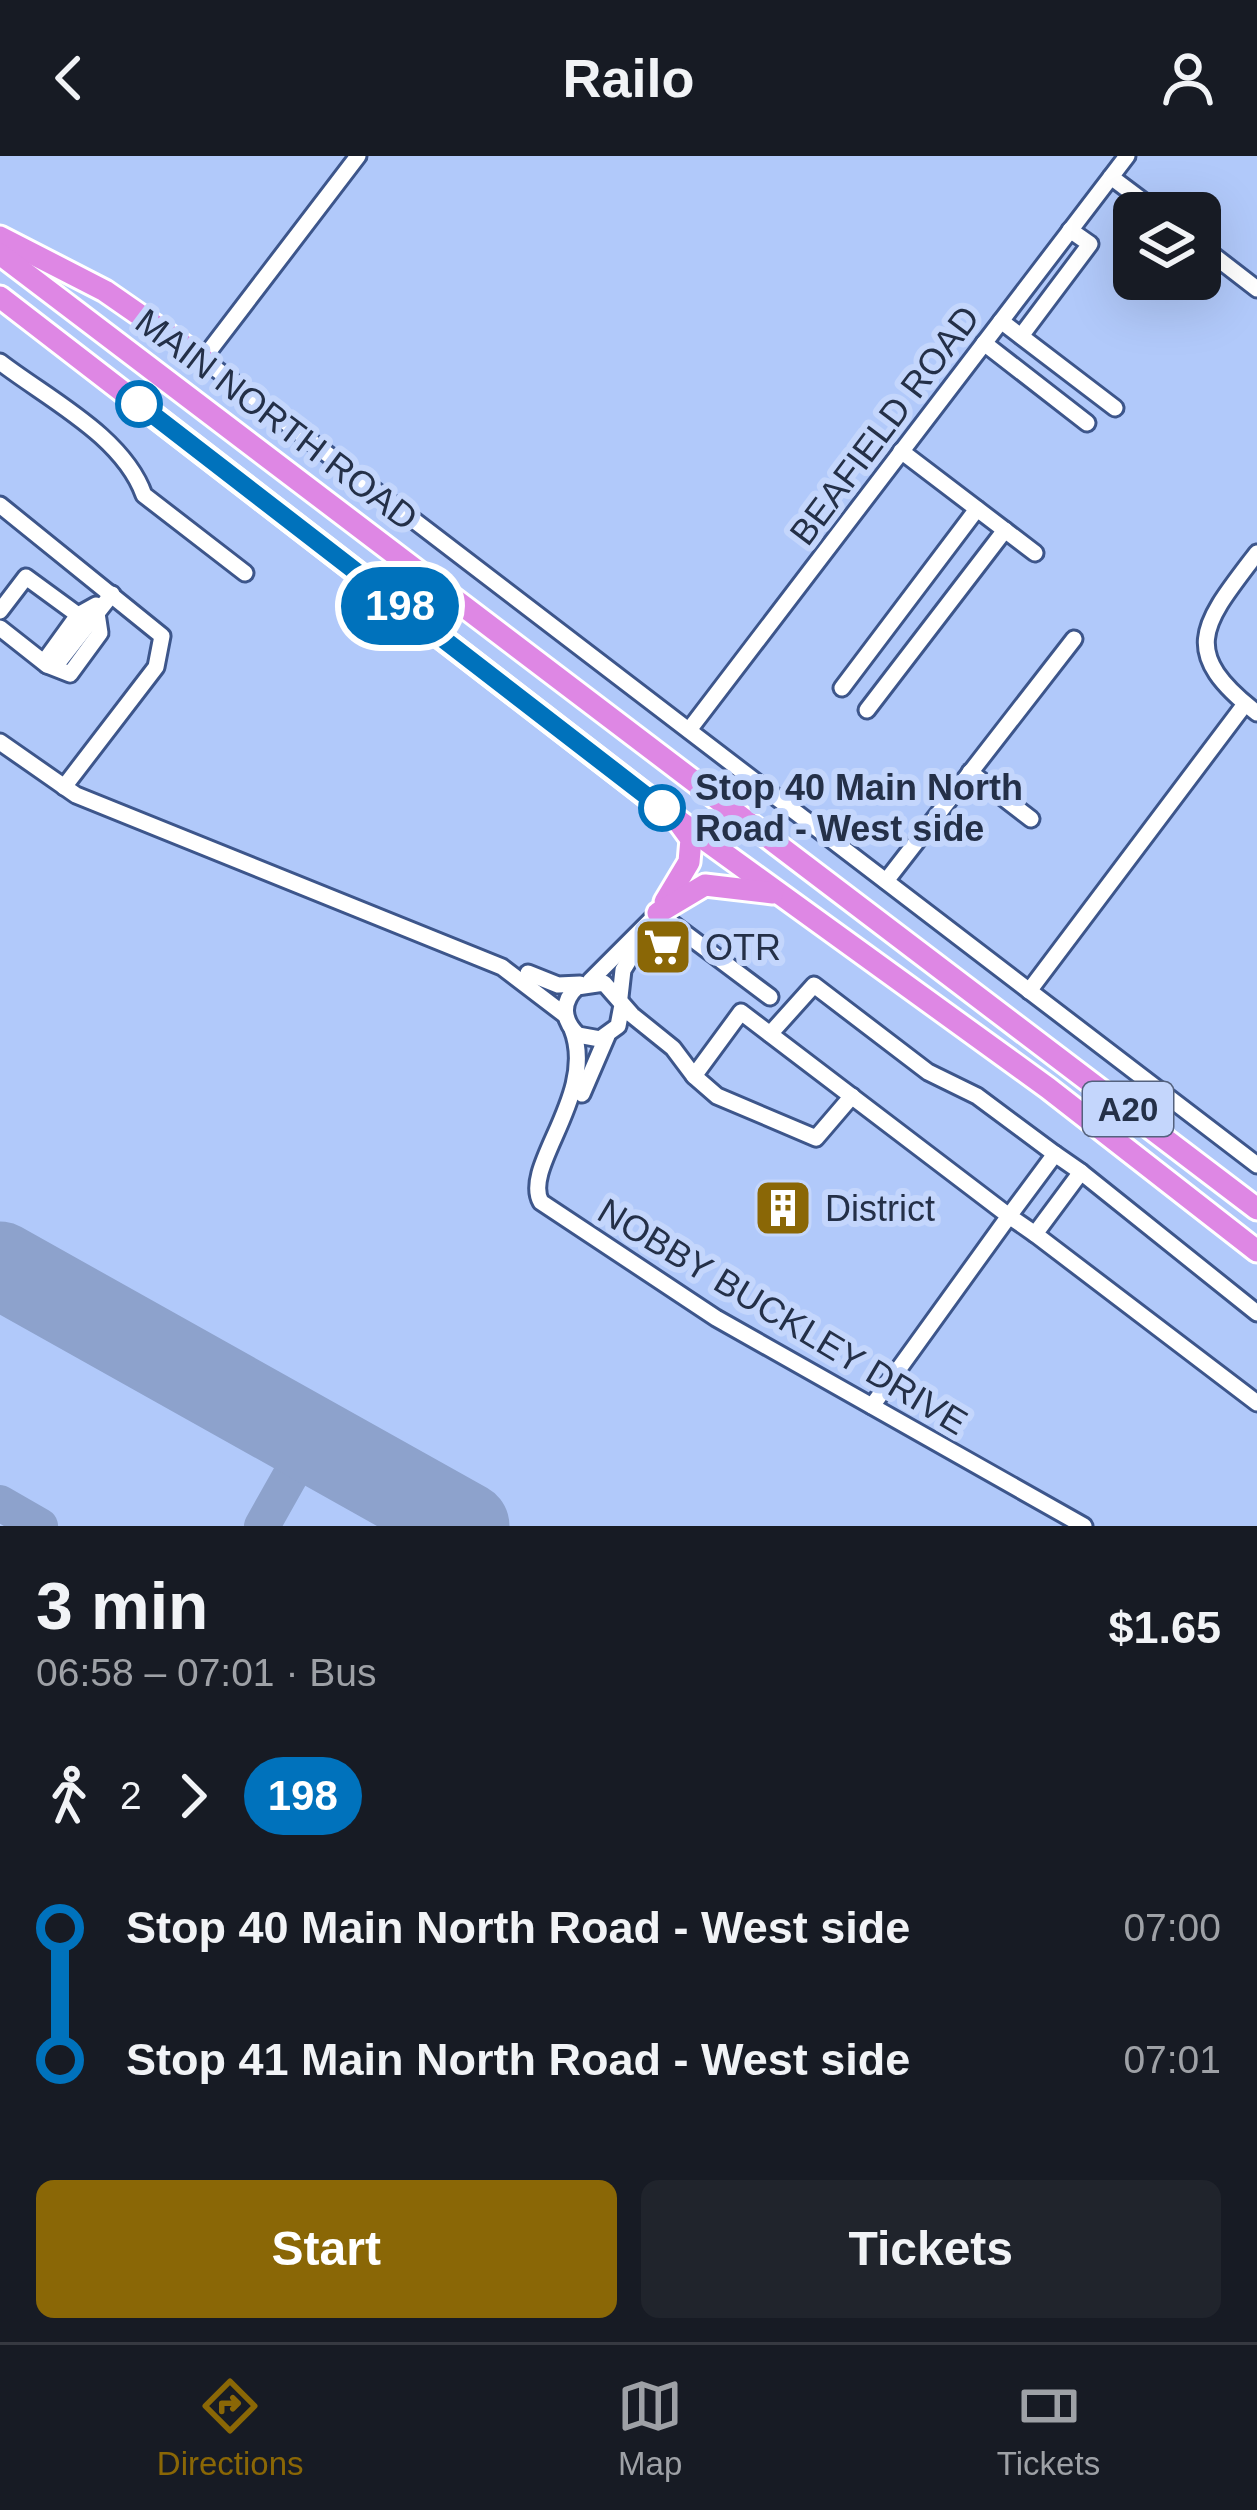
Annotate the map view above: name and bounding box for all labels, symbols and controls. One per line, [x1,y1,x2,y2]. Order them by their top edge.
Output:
icon: back [36,45,102,111]
icon: person [1155,45,1221,111]
text: Railo [562,48,695,108]
map controls [1113,192,1221,300]
button: layers [1113,192,1221,300]
street label: BEAFIELD ROAD [781,298,987,553]
street label: MAIN NORTH ROAD [128,300,425,538]
unlabelled marker [117,382,161,426]
line badge: 198 [331,567,469,645]
text: 198 [365,582,435,629]
place label: Stop 40 Main North Road - West side [695,767,1023,849]
marker: Stop 40 Main North Road - West side [640,786,684,830]
supermarket icon: OTR [632,916,694,978]
place label: OTR [705,927,781,968]
road number: A20 [1083,1082,1173,1136]
building icon: District [752,1177,814,1239]
place label: District [825,1188,935,1229]
street label: NOBBY BUCKLEY DRIVE [591,1190,975,1443]
text: 3 min [36,1569,208,1643]
text: $1.65 [1108,1602,1221,1653]
text: 06:58 – 07:01 · Bus [36,1651,376,1694]
icon: walk [36,1763,102,1829]
icon: forward [160,1763,226,1829]
text: 198 [268,1772,338,1819]
text: 2 [120,1774,142,1817]
text: Stop 40 Main North Road - West side [126,1902,910,1953]
text: 07:00 [1123,1906,1221,1949]
text: Stop 41 Main North Road - West side [126,2034,910,2085]
text: 07:01 [1123,2038,1221,2081]
button: Start [36,2180,617,2318]
button: Tickets [641,2180,1221,2318]
tab: Directions [157,2373,304,2483]
tab: Map [617,2373,683,2483]
tab: Tickets [997,2373,1100,2483]

